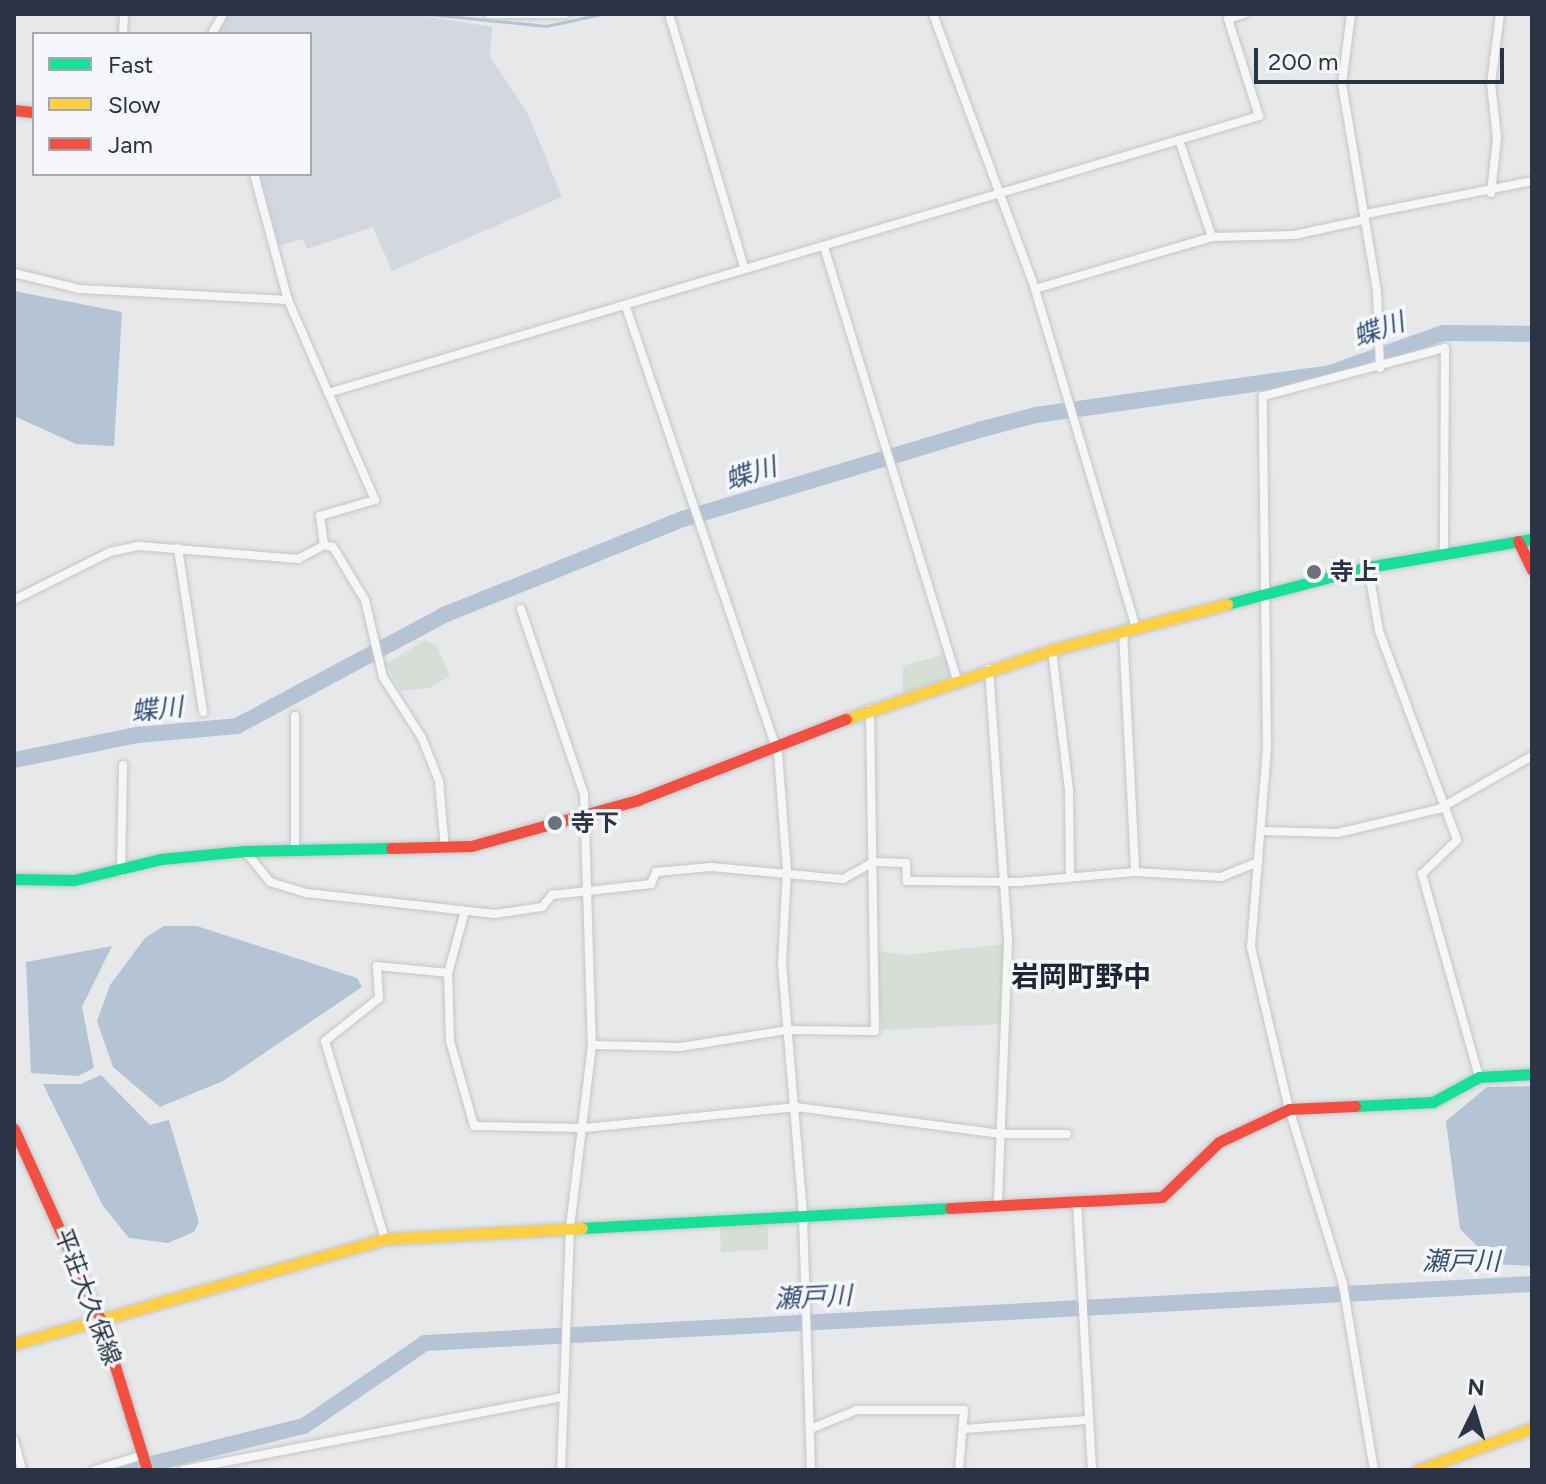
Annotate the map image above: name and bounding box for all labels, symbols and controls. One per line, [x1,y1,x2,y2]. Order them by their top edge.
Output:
legend [32,32,312,176]
scale bar [1258,32,1508,82]
text: 200 m [1268,47,1339,76]
text: Fast [108,50,153,79]
text: Slow [108,90,160,119]
text: Jam [108,130,153,159]
water label: 蝶川 [1349,307,1409,353]
water label: 蝶川 [722,451,780,497]
place label: 寺上 [1330,558,1378,586]
marker: 寺上 [1305,563,1323,581]
water label: 蝶川 [130,692,184,728]
place label: 寺下 [571,809,619,837]
marker: 寺下 [546,814,564,832]
district label: 岩岡町野中 [1011,959,1151,993]
street label: 平荘大久保線 [49,1225,127,1369]
water label: 瀬戸川 [1422,1246,1500,1278]
water label: 瀬戸川 [773,1280,853,1316]
north arrow [1434,1372,1514,1452]
text: N [1466,1373,1486,1402]

